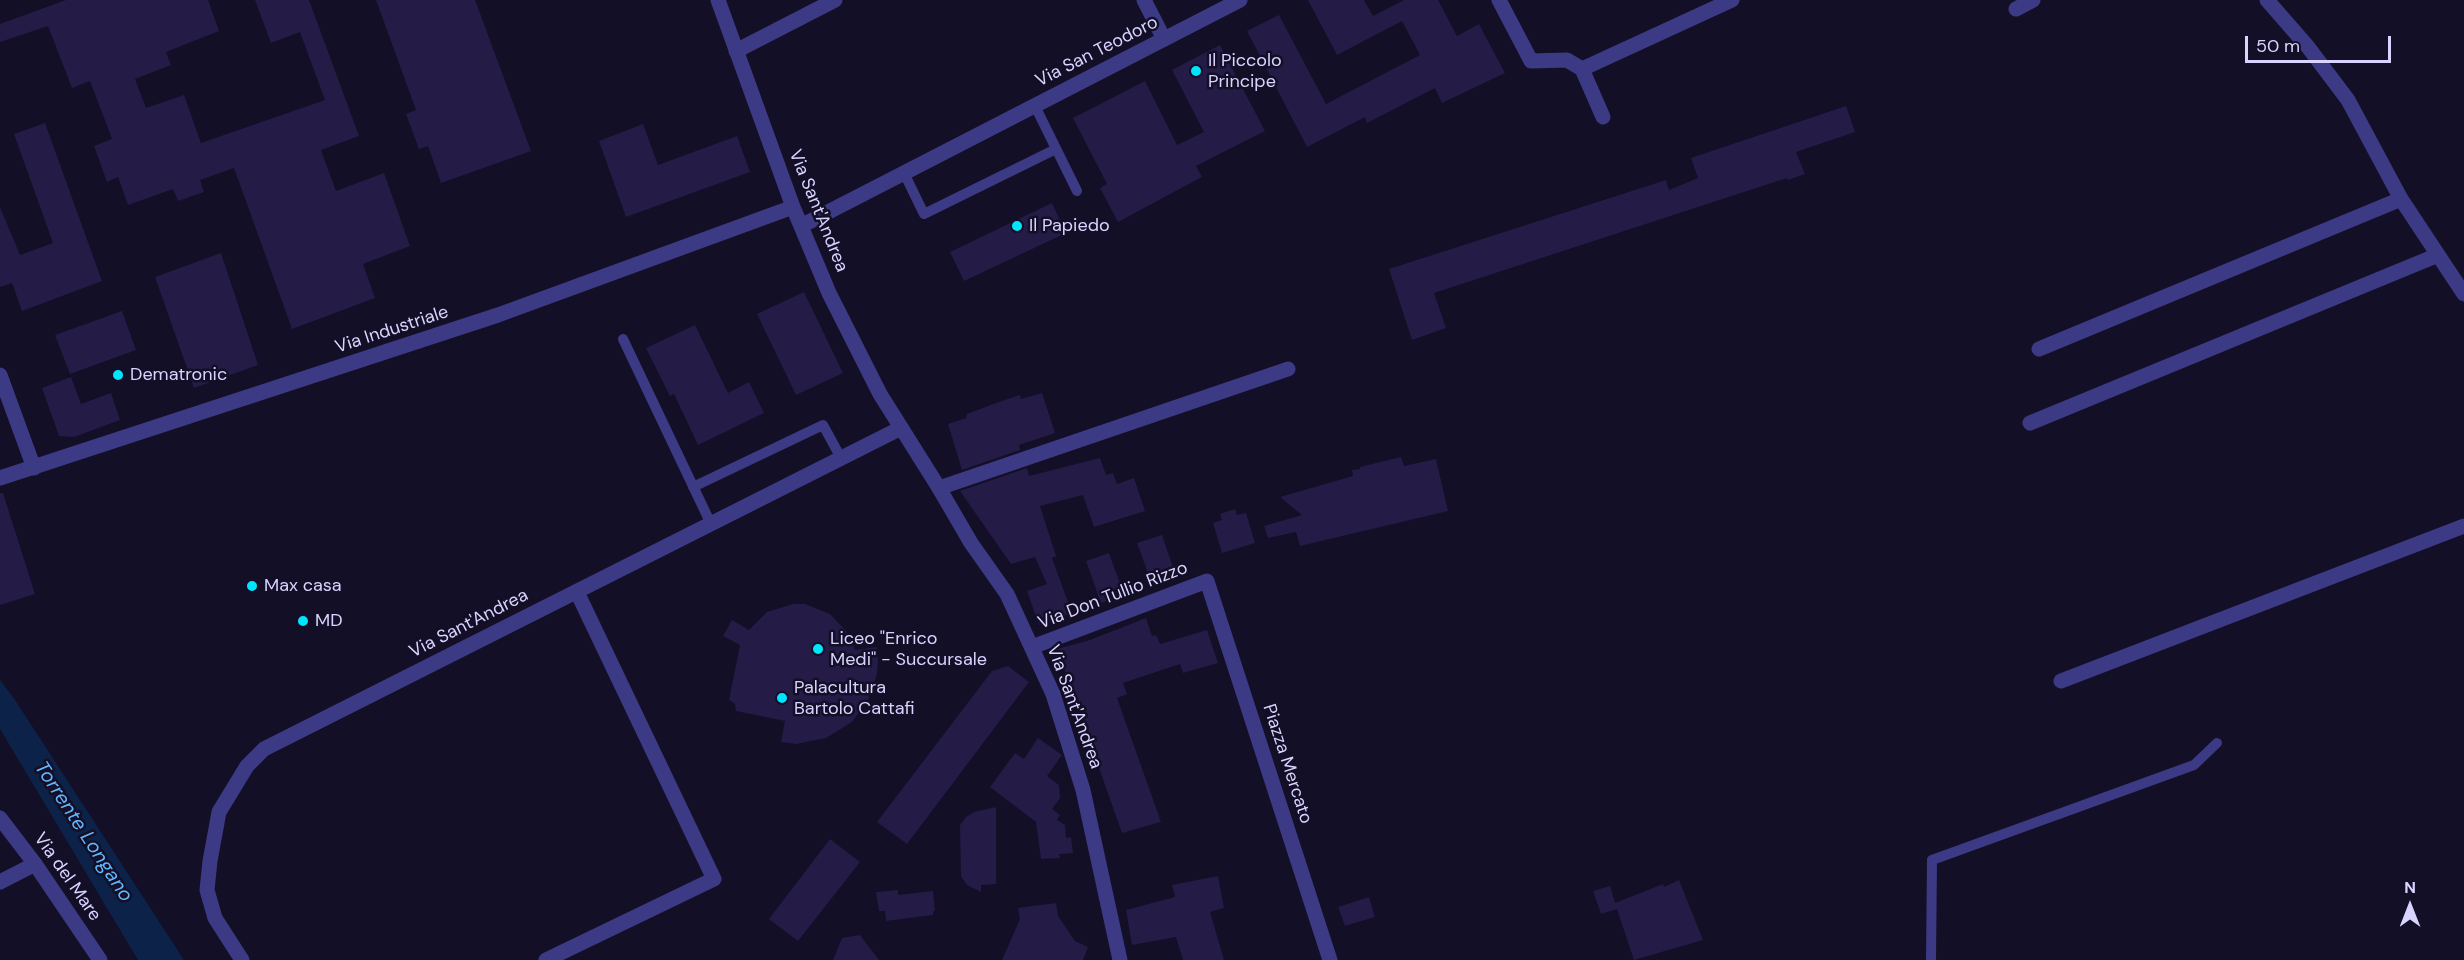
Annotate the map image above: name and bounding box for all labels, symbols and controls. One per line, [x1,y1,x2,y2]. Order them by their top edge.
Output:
street label: Via San Teodoro [1032,12,1162,92]
scale bar [2248,24,2394,62]
text: 50 m [2256,34,2300,58]
place label: Il Piccolo Principe [1208,50,1282,92]
marker: Il Piccolo Principe [1189,64,1203,78]
street label: Via Sant'Andrea [784,147,852,275]
place label: Il Papiedo [1029,215,1110,237]
marker: Il Papiedo [1010,219,1024,233]
street label: Via Industriale [333,302,451,358]
place label: Dematronic [130,364,227,386]
marker: Dematronic [111,368,125,382]
street label: Via Don Tullio Rizzo [1035,557,1191,635]
place label: Max casa [264,575,342,597]
marker: Max casa [245,579,259,593]
street label: Via Sant'Andrea [406,585,532,663]
place label: MD [315,610,343,632]
marker: MD [296,614,310,628]
place label: Liceo "Enrico Medi" - Succursale [830,628,987,670]
marker: Liceo "Enrico Medi" - Succursale [811,642,825,656]
street label: Via Sant'Andrea [1042,642,1106,772]
place label: Palacultura Bartolo Cattafi [794,677,915,720]
marker: Palacultura Bartolo Cattafi [775,691,789,705]
street label: Piazza Mercato [1257,701,1317,827]
water label: Torrente Longano [29,757,137,907]
street label: Via del Mare [29,829,105,925]
north arrow [2380,876,2440,936]
text: N [2404,877,2416,898]

